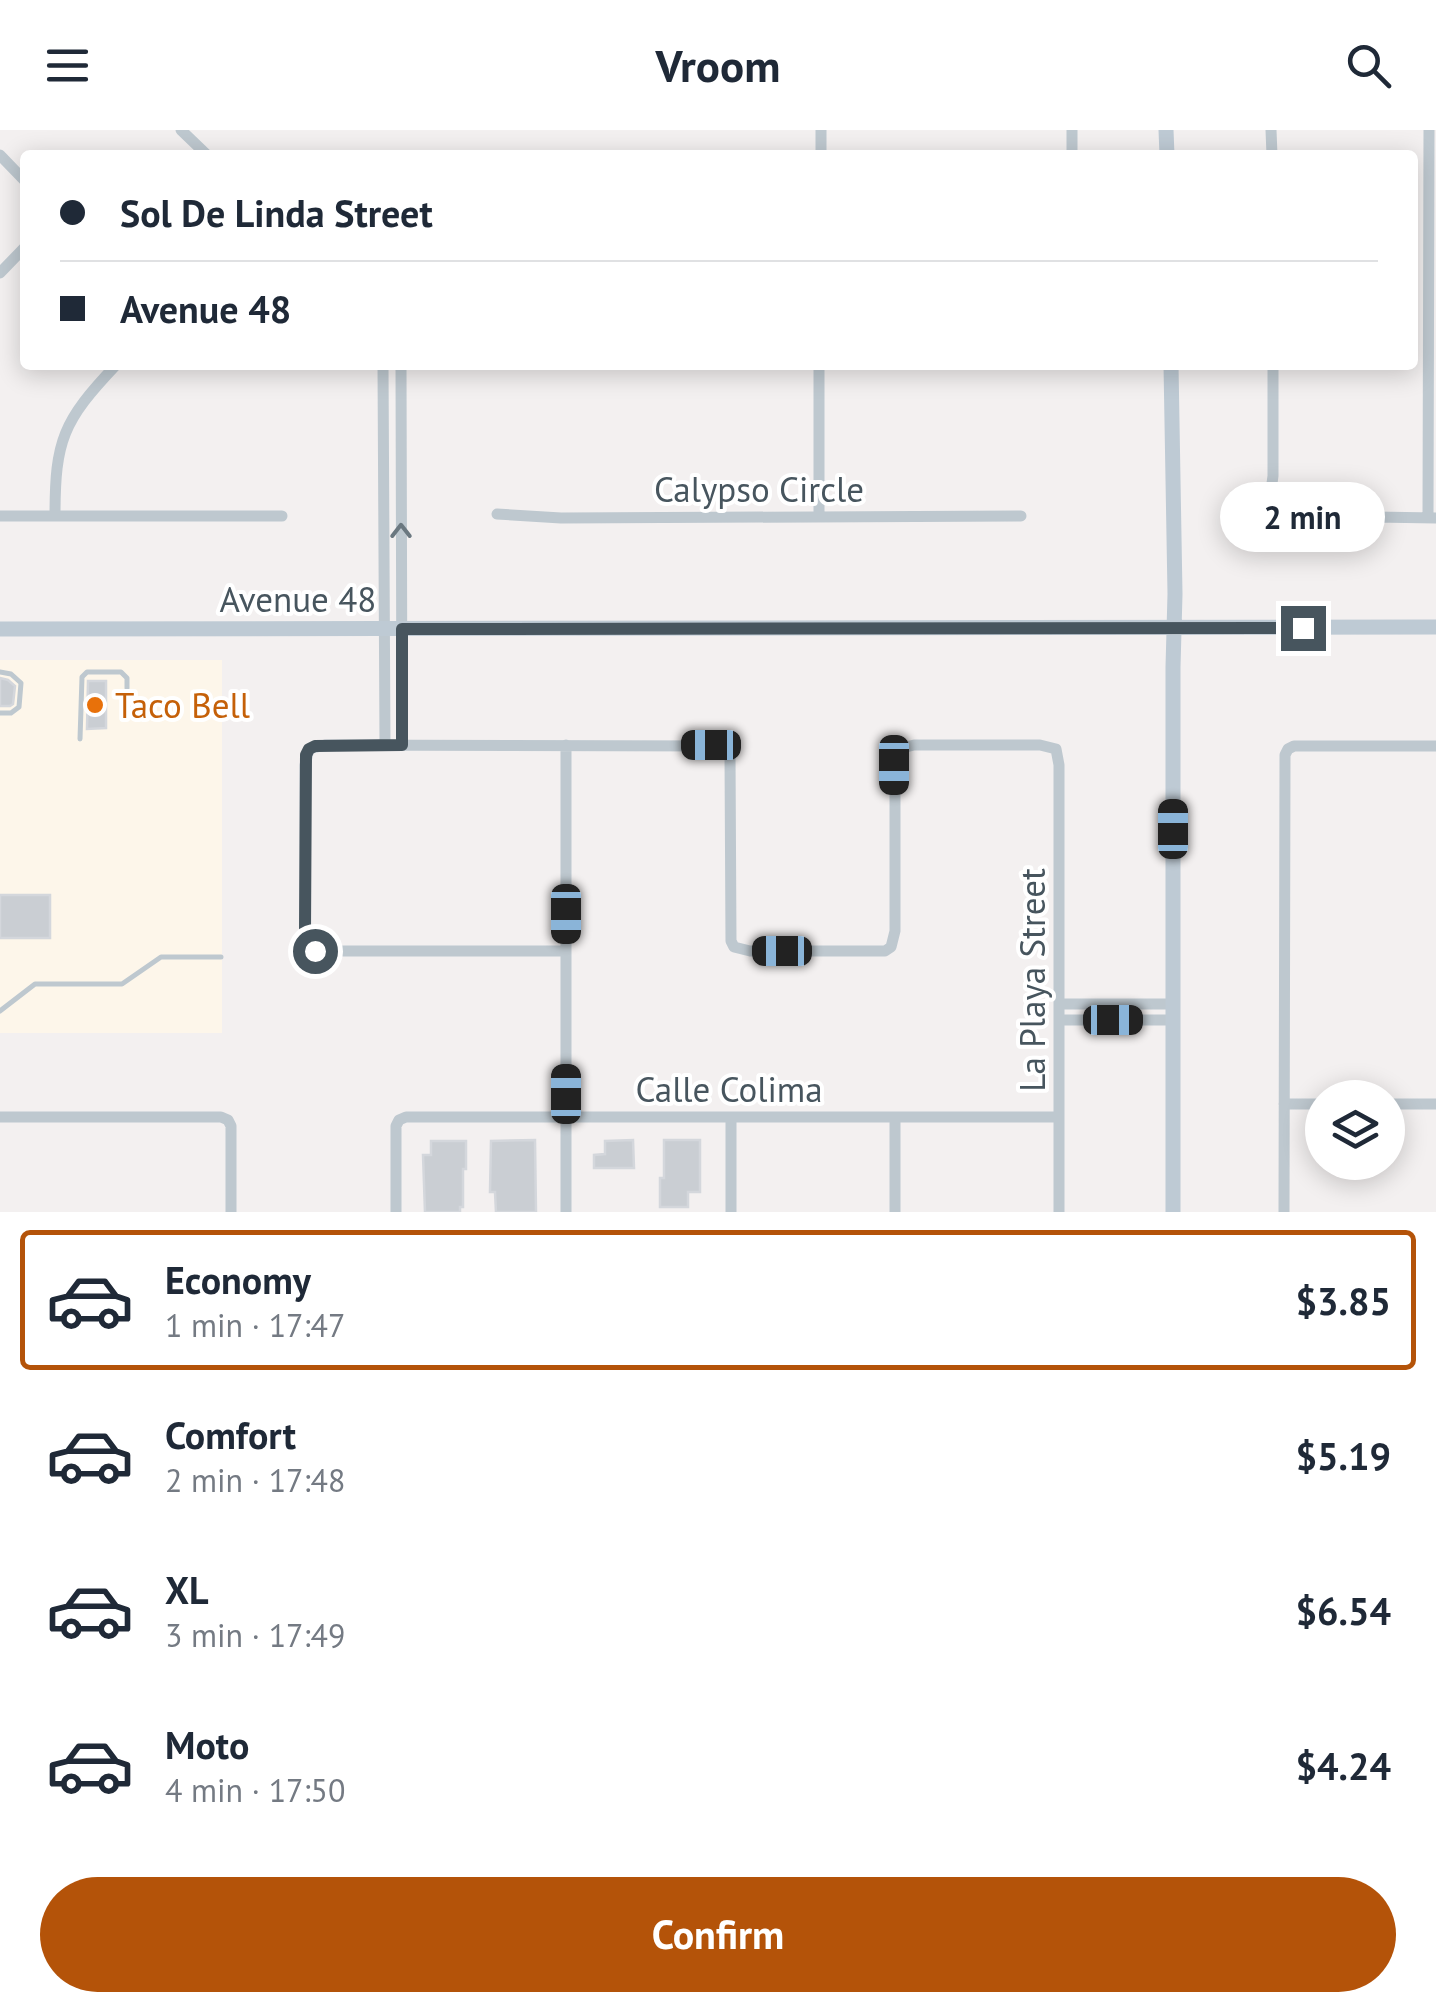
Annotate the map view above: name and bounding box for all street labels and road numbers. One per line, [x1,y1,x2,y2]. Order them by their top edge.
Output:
street label: Calypso Circle [654,466,864,512]
street label: Avenue 48 [220,576,376,622]
street label: La Playa Street [1009,868,1055,1092]
street label: Calle Colima [635,1066,823,1112]

